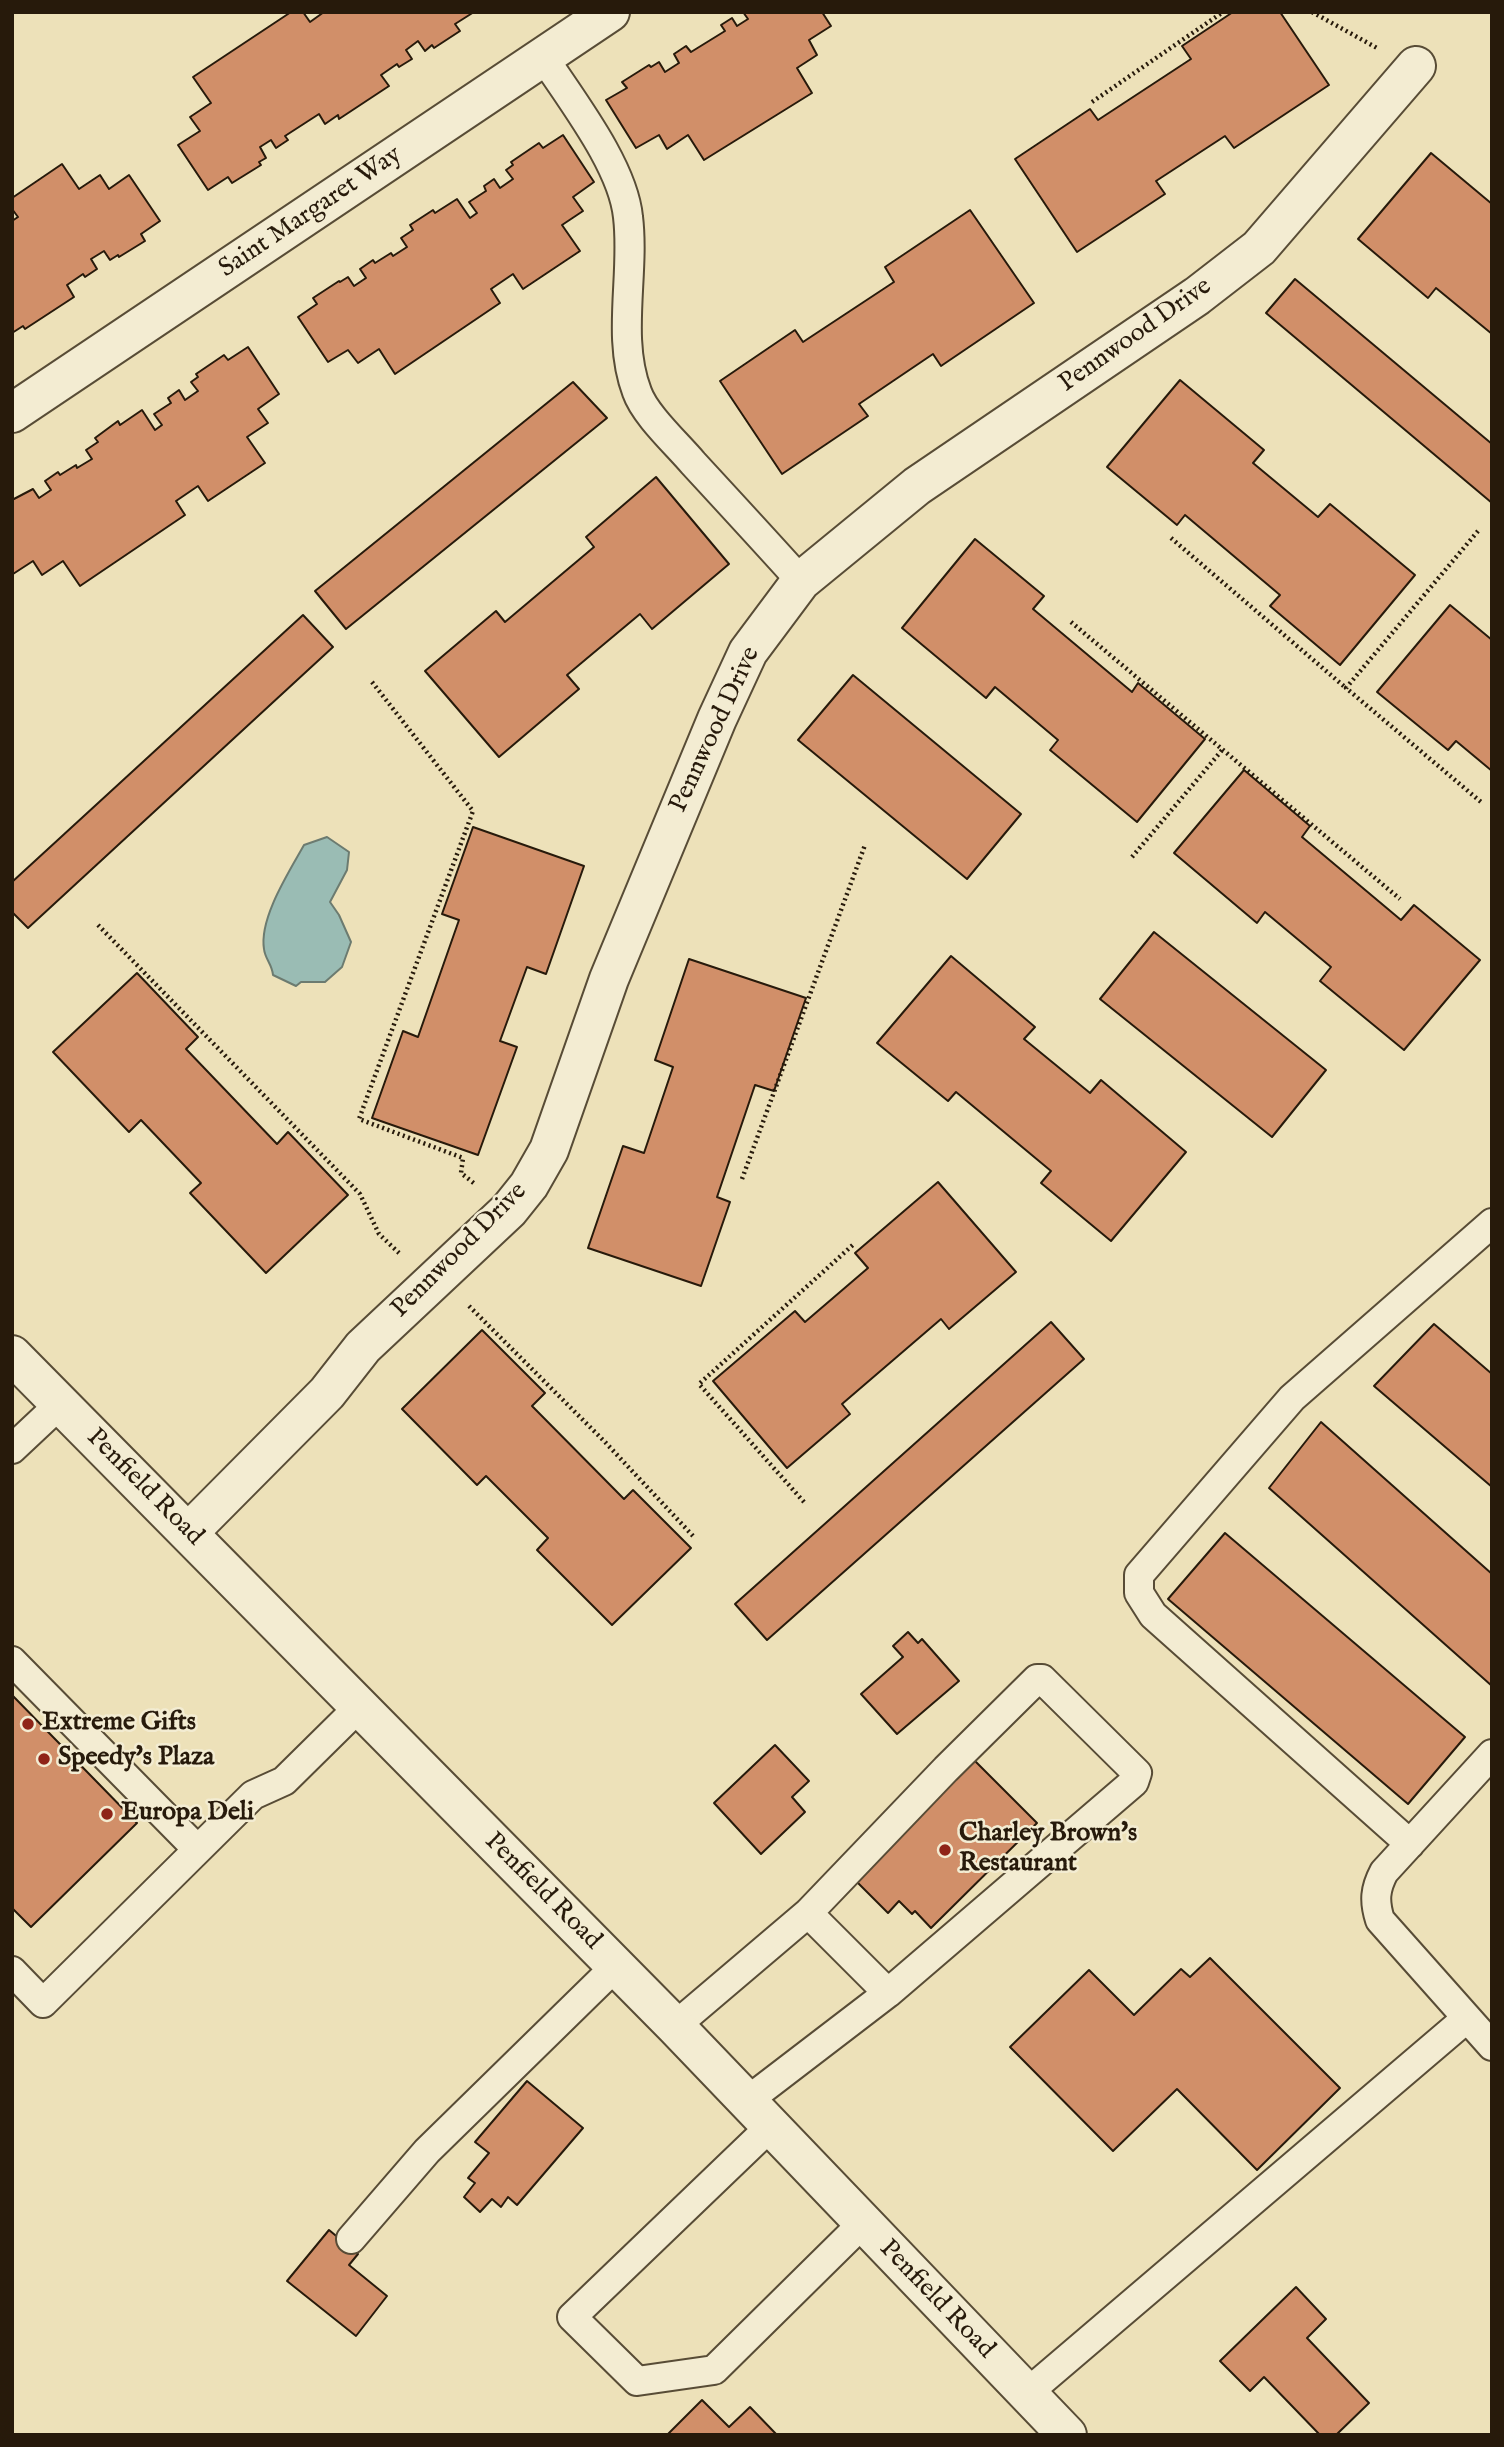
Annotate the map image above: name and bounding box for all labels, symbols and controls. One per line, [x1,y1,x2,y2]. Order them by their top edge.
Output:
street label: Saint Margaret Way [214,140,408,286]
street label: Pennwood Drive [1054,272,1218,400]
street label: Pennwood Drive [664,642,768,818]
street label: Pennwood Drive [386,1177,534,1325]
street label: Penfield Road [79,1423,209,1553]
place label: Extreme Gifts [42,1708,196,1740]
marker: Extreme Gifts [20,1716,36,1732]
place label: Speedy's Plaza [58,1743,214,1775]
marker: Speedy's Plaza [36,1751,52,1767]
place label: Europa Deli [121,1798,254,1830]
marker: Europa Deli [99,1806,115,1822]
place label: Charley Brown's Restaurant [959,1819,1137,1881]
street label: Penfield Road [477,1827,607,1957]
marker: Charley Brown's Restaurant [937,1842,953,1858]
street label: Penfield Road [872,2234,1000,2366]

